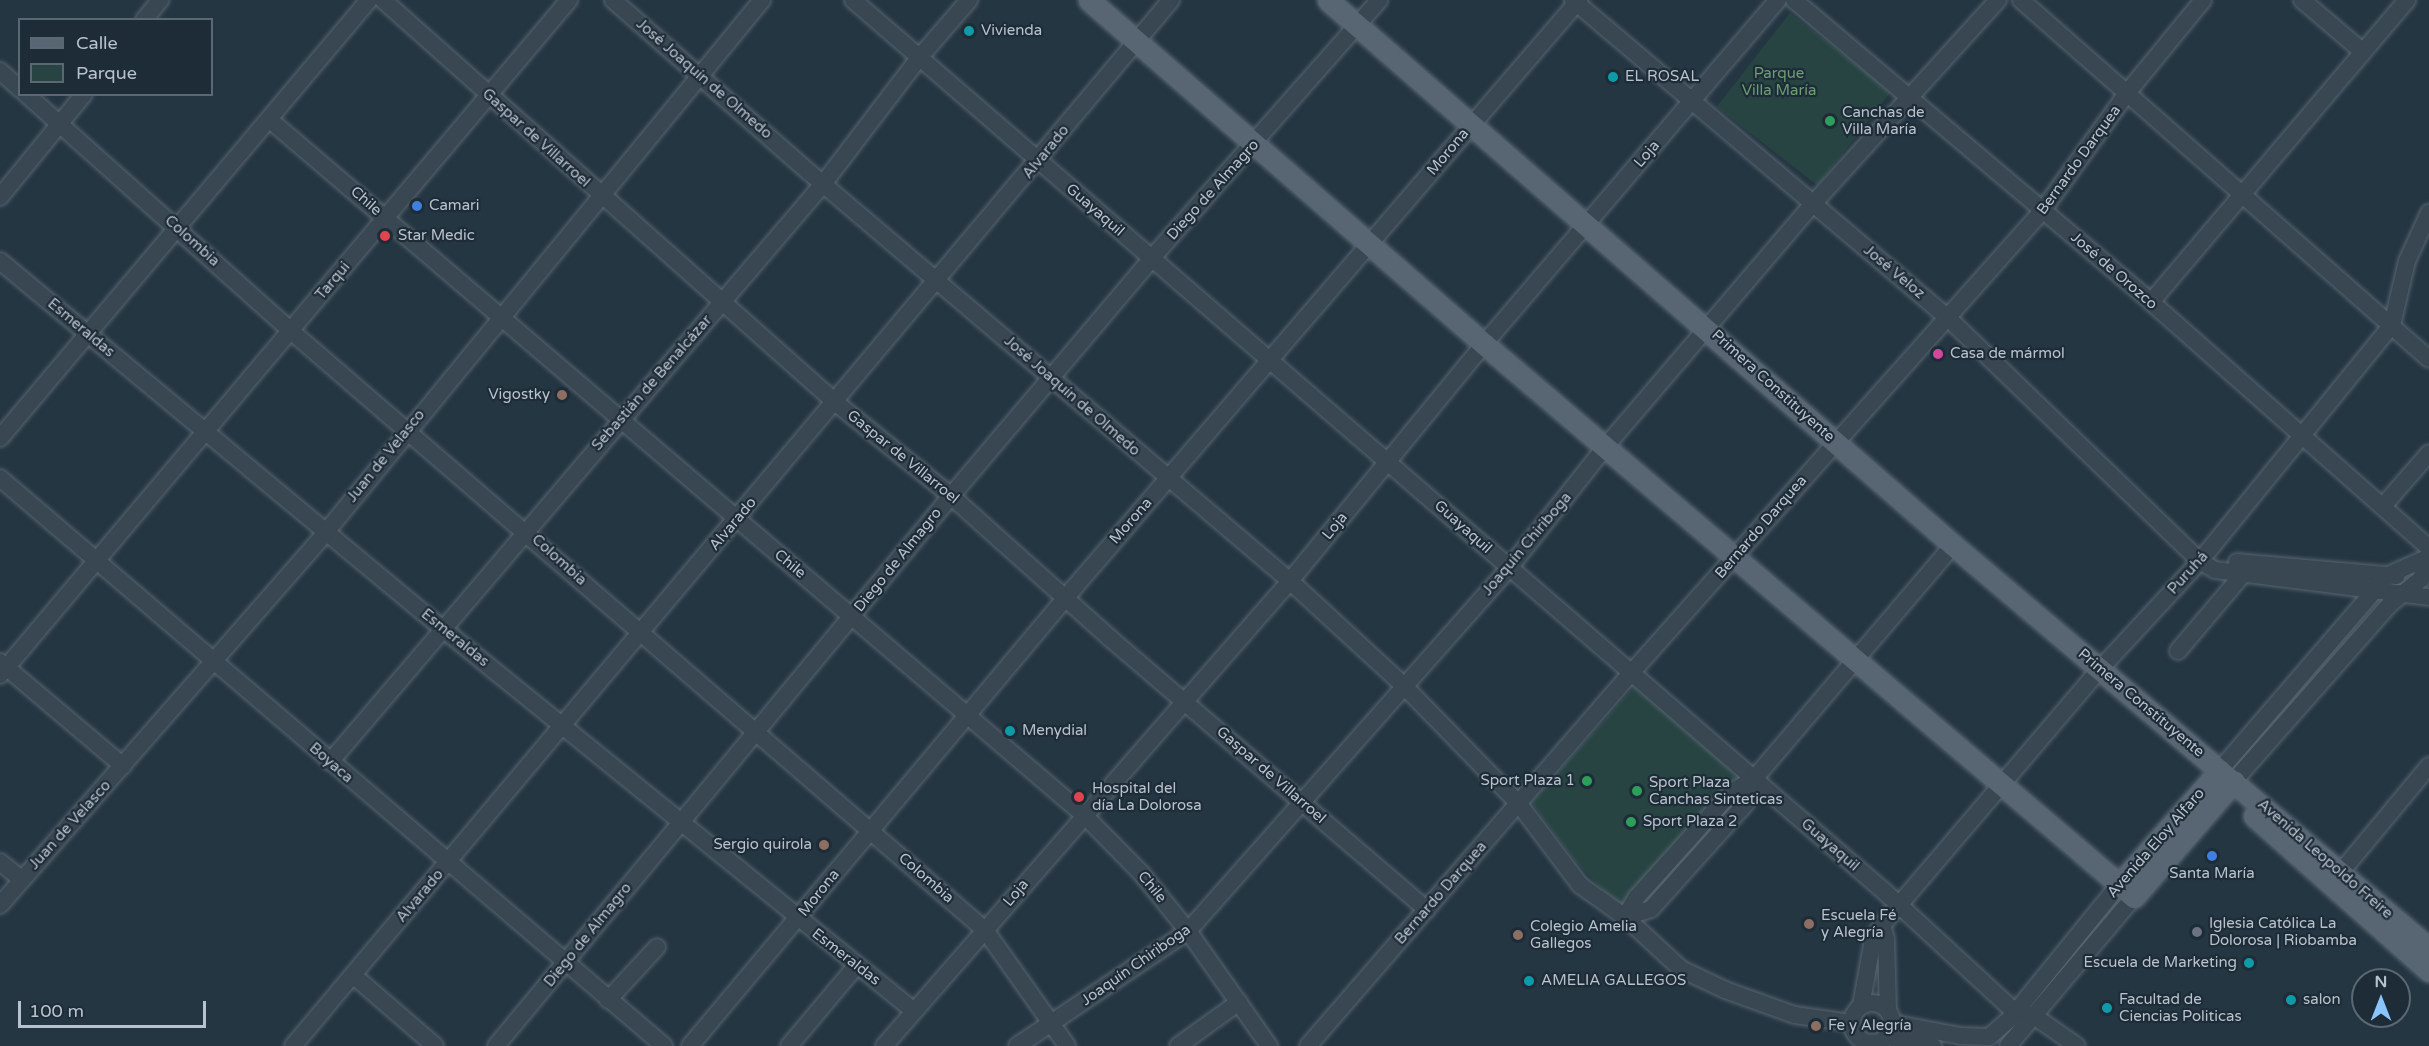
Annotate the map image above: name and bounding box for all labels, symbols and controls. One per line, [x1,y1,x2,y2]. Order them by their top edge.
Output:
street label: José Joaquín de Olmedo [632,15,776,143]
legend [18,18,213,96]
place label: Vivienda [981,22,1042,40]
marker: Vivienda [962,24,976,38]
text: Calle [76,32,118,54]
text: Parque [76,62,137,84]
park label: Parque Villa María [1742,64,1816,99]
place label: EL ROSAL [1625,68,1699,86]
marker: EL ROSAL [1606,70,1620,84]
street label: Gaspar de Villarroel [478,85,594,191]
street label: Bernardo Darquea [2033,102,2125,218]
place label: Canchas de Villa María [1842,103,1925,138]
marker: Canchas de Villa María [1823,114,1837,128]
street label: Alvarado [1019,122,1073,182]
street label: Morona [1423,125,1473,179]
street label: Diego de Almagro [1163,136,1263,244]
street label: Loja [1630,137,1664,171]
street label: Guayaquil [1062,180,1128,240]
street label: Chile [347,183,385,219]
place label: Camari [429,197,480,215]
marker: Camari [410,199,424,213]
street label: Colombia [161,212,223,270]
marker: Star Medic [376,227,394,245]
place label: Star Medic [398,227,475,245]
street label: José de Orozco [2067,229,2161,313]
street label: José Veloz [1860,241,1928,303]
street label: Tarqui [312,258,354,304]
street label: Esmeraldas [44,295,118,361]
street label: Sebastián de Benalcázar [588,312,716,454]
street label: Primera Constituyente [1708,326,1838,446]
street label: José Joaquín de Olmedo [1000,332,1144,460]
place label: Casa de mármol [1950,345,2065,363]
marker: Casa de mármol [1931,347,1945,361]
place label: Vigostky [488,386,550,404]
marker: Vigostky [555,388,569,402]
street label: Juan de Velasco [343,406,429,506]
street label: Gaspar de Villarroel [843,406,963,508]
street label: Bernardo Darquea [1711,472,1811,582]
street label: Joaquín Chiriboga [1479,489,1575,599]
street label: Alvarado [706,494,760,554]
street label: Morona [1106,494,1156,548]
street label: Guayaquil [1431,496,1495,558]
street label: Diego de Almagro [850,504,946,616]
street label: Loja [1319,509,1351,543]
street label: Colombia [528,531,590,589]
street label: Chile [771,546,809,582]
street label: Puruhá [2164,548,2212,598]
street label: Esmeraldas [417,605,493,671]
street label: Primera Constituyente [2074,645,2208,761]
place label: Menydial [1022,722,1087,740]
street label: Gaspar de Villarroel [1213,723,1329,827]
marker: Menydial [1003,724,1017,738]
street label: Boyaca [305,739,357,787]
place label: Sport Plaza 1 [1481,772,1575,790]
place label: Sport Plaza Canchas Sinteticas [1649,773,1783,808]
marker: Sport Plaza 1 [1580,774,1594,788]
street label: Juan de Velasco [25,777,115,873]
place label: Hospital del día La Dolorosa [1092,779,1202,814]
marker: Sport Plaza Canchas Sinteticas [1630,784,1644,798]
street label: Avenida Eloy Alfaro [2104,785,2208,901]
marker: Hospital del día La Dolorosa [1070,788,1088,806]
street label: Avenida Leopoldo Freire [2254,795,2396,923]
place label: Sport Plaza 2 [1643,813,1737,831]
marker: Sport Plaza 2 [1624,815,1638,829]
street label: Guayaquil [1797,815,1863,875]
place label: Sergio quirola [713,836,812,854]
marker: Sergio quirola [817,838,831,852]
street label: Bernardo Darquea [1391,838,1491,948]
street label: Colombia [895,849,957,907]
marker: Santa María [2205,849,2219,863]
place label: Santa María [2169,865,2255,883]
street label: Alvarado [393,866,447,926]
street label: Morona [795,866,843,920]
street label: Chile [1134,868,1170,906]
street label: Loja [999,876,1033,910]
street label: Diego de Almagro [540,879,636,991]
place label: Escuela Fé y Alegría [1821,906,1896,941]
place label: Iglesia Católica La Dolorosa | Riobamba [2209,914,2357,949]
place label: Colegio Amelia Gallegos [1530,917,1637,952]
marker: Escuela Fé y Alegría [1802,917,1816,931]
street label: Joaquín Chiriboga [1078,921,1194,1009]
street label: Esmeraldas [808,925,884,989]
marker: Iglesia Católica La Dolorosa | Riobamba [2190,925,2204,939]
marker: Colegio Amelia Gallegos [1511,928,1525,942]
place label: Escuela de Marketing [2084,954,2237,972]
marker: Escuela de Marketing [2242,956,2256,970]
north arrow [2351,968,2411,1028]
place label: AMELIA GALLEGOS [1541,972,1686,990]
text: N [2375,972,2387,992]
marker: AMELIA GALLEGOS [1522,974,1536,988]
scale bar [21,989,208,1027]
place label: Facultad de Ciencias Politicas [2119,990,2242,1025]
place label: salon [2303,991,2341,1009]
marker: salon [2284,993,2298,1007]
text: 100 m [29,1000,84,1022]
marker: Facultad de Ciencias Politicas [2100,1001,2114,1015]
place label: Fe y Alegría [1828,1017,1912,1035]
marker: Fe y Alegría [1809,1019,1823,1033]

